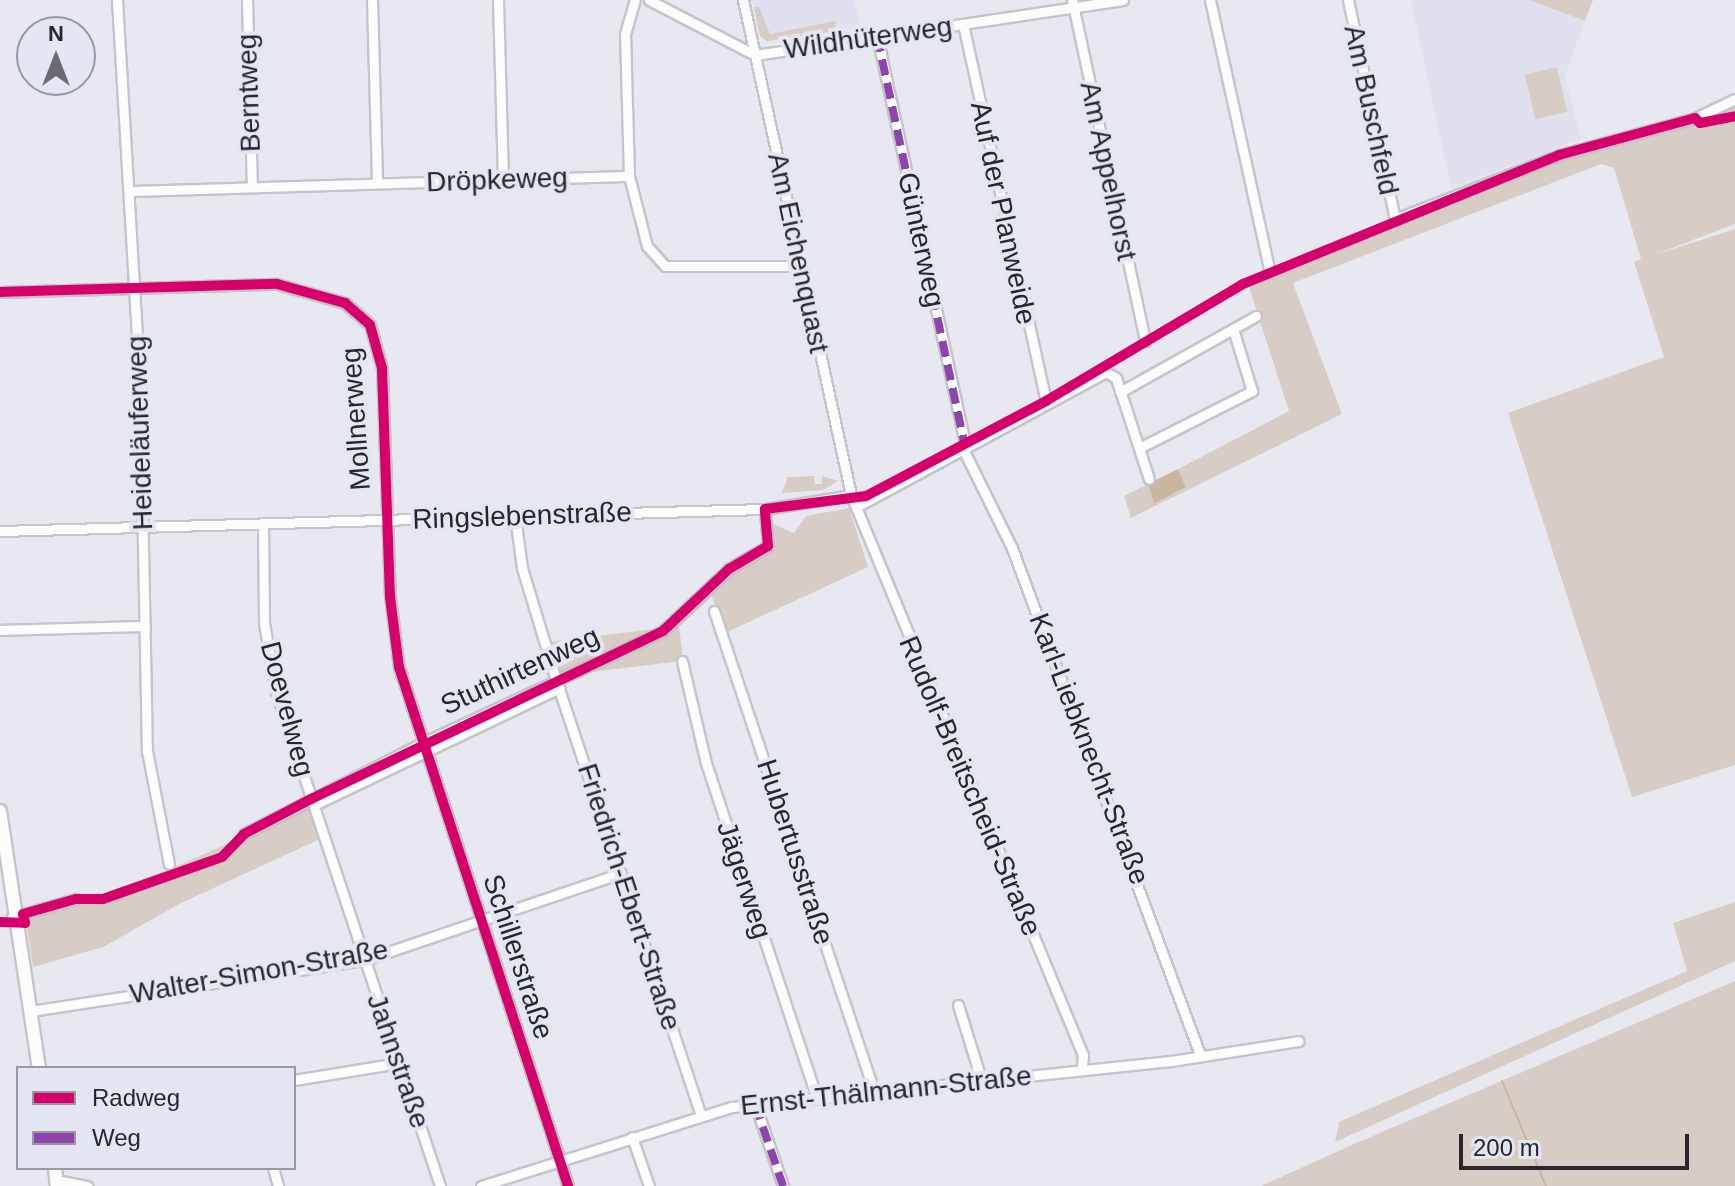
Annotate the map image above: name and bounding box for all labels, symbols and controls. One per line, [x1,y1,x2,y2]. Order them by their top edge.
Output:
street label: Wildhüterweg [782,10,954,66]
north arrow [16,16,96,96]
text: N [48,21,64,46]
street label: Am Buschfeld [1337,22,1405,198]
street label: Berntweg [230,33,268,153]
street label: Am Appelhorst [1072,78,1144,264]
street label: Auf der Planweide [963,98,1043,328]
street label: Am Eichenquast [760,150,836,356]
street label: Dröpkeweg [426,161,568,199]
street label: Günterweg [890,170,952,310]
street label: Heideläuferweg [120,335,160,531]
street label: Mollnerweg [334,346,378,492]
street label: Ringslebenstraße [412,495,632,537]
street label: Karl-Liebknecht-Straße [1022,609,1156,889]
street label: Stuthirtenweg [435,620,605,722]
street label: Rudolf-Breitscheid-Straße [892,631,1048,941]
street label: Doevelweg [253,638,321,780]
street label: Hubertusstraße [749,755,841,949]
street label: Friedrich-Ebert-Straße [570,759,688,1035]
street label: Jägerweg [709,817,779,943]
street label: Schillerstraße [476,870,560,1044]
street label: Walter-Simon-Straße [127,933,391,1011]
street label: Jahnstraße [359,989,437,1133]
street label: Ernst-Thälmann-Straße [739,1059,1033,1123]
legend [16,1066,296,1170]
text: Radweg [92,1084,180,1111]
scale bar [1463,1118,1693,1168]
text: Weg [92,1124,141,1151]
text: 200 m [1473,1134,1540,1161]

